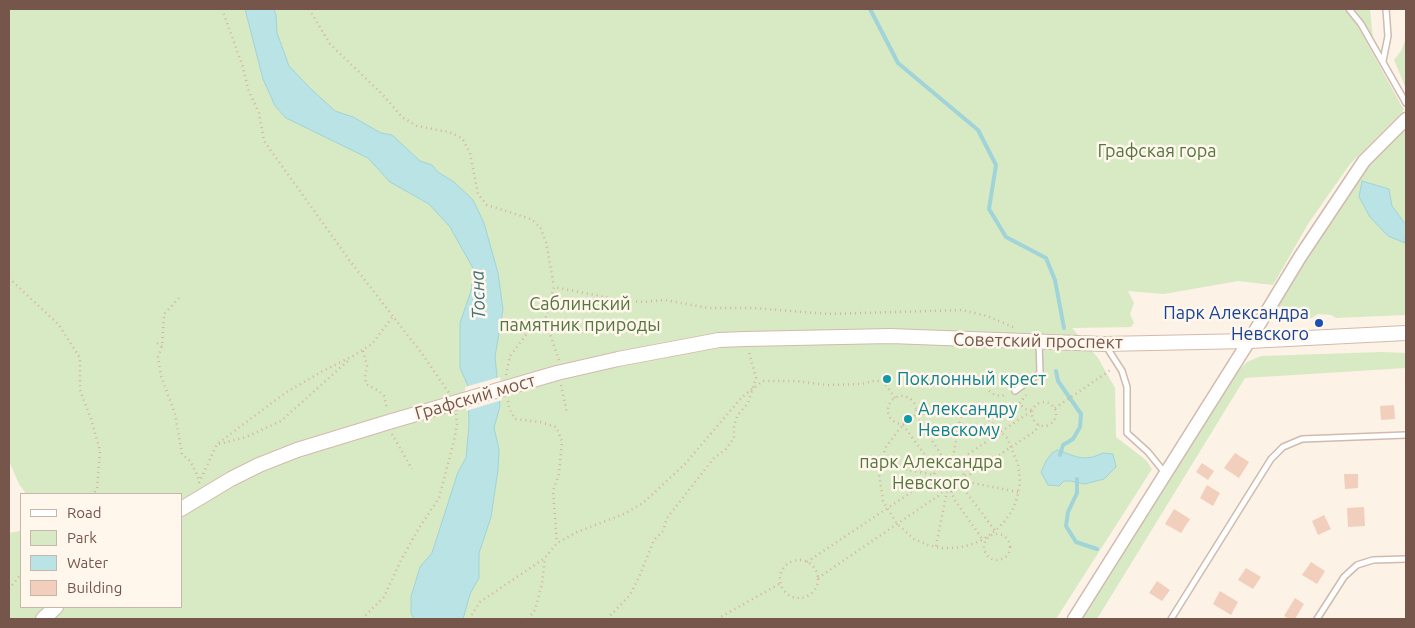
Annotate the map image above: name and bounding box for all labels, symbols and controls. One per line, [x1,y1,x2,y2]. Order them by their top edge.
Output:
park label: Графская гора [1097,140,1217,162]
water label: Тосна [466,270,490,320]
park label: Саблинский памятник природы [499,293,661,336]
place label: Парк Александра Невского [1163,302,1309,344]
marker: Парк Александра Невского [1313,317,1325,329]
street label: Советский проспект [953,329,1123,353]
place label: Поклонный крест [897,368,1046,390]
street label: Графский мост [412,369,538,425]
marker: Поклонный крест [881,373,893,385]
place label: Александру Невскому [918,398,1017,440]
marker: Александру Невскому [902,413,914,425]
park label: парк Александра Невского [859,451,1003,494]
legend [20,493,182,608]
text: Road [67,504,102,521]
text: Park [67,529,97,546]
text: Water [67,554,108,571]
text: Building [67,579,122,596]

